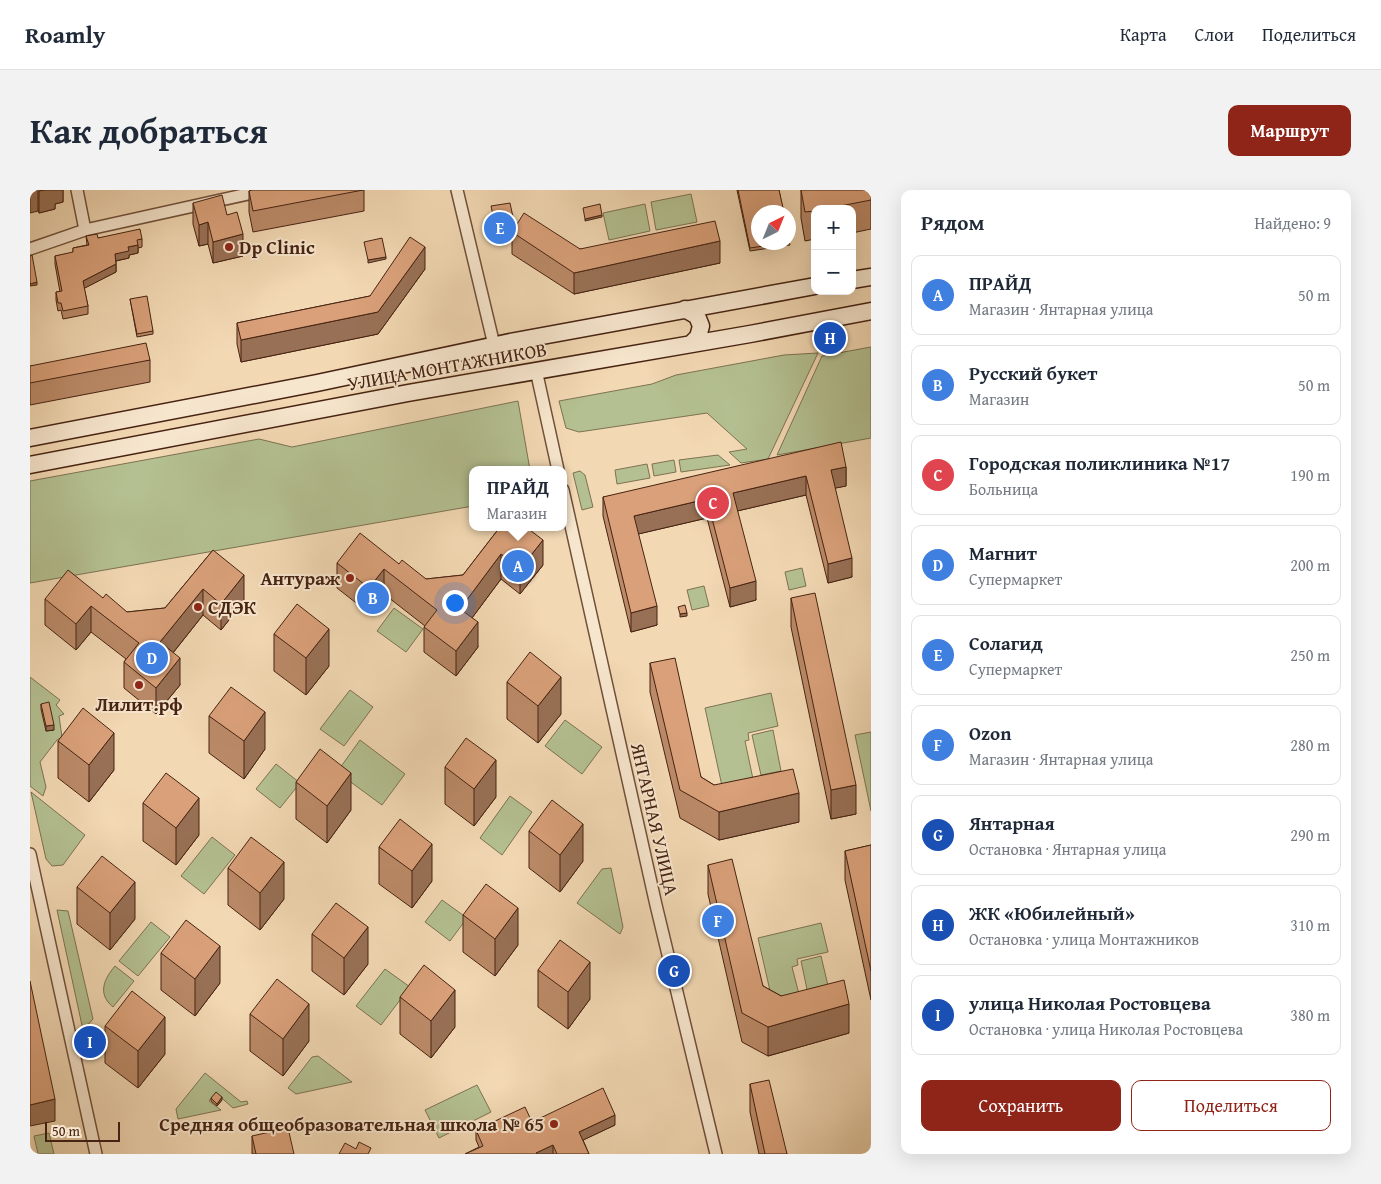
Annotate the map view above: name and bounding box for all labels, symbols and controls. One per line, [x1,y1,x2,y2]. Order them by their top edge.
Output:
text: Roamly [25,17,105,52]
text: Карта [1120,21,1167,48]
text: Слои [1195,21,1234,48]
text: Поделиться [1262,21,1356,48]
text: Как добраться [30,105,268,156]
button: Маршрут [1228,105,1351,156]
north arrow [751,205,796,250]
map controls [811,205,856,295]
button: + [811,205,856,250]
text: Рядом [921,207,984,238]
pin: E [484,209,516,247]
text: Найдено: 9 [1254,211,1331,235]
place label: Dp Clinic [239,233,315,261]
marker: Dp Clinic [223,241,235,253]
button: − [811,250,856,295]
text: ПРАЙД [969,269,1032,297]
text: A [933,283,943,307]
text: 50 m [1298,283,1330,307]
text: Магазин · Янтарная улица [969,297,1153,321]
pin: H [814,319,846,357]
street label: УЛИЦА МОНТАЖНИКОВ [345,335,549,397]
text: Русский букет [969,359,1097,387]
text: B [933,373,943,397]
text: 50 m [1298,373,1330,397]
text: Магазин [969,387,1029,411]
text: Городская поликлиника №17 [969,449,1230,477]
text: C [933,463,943,487]
text: 190 m [1290,463,1330,487]
popup [469,466,567,531]
text: ПРАЙД [487,473,549,501]
text: Больница [969,477,1038,501]
pin: C [697,484,729,522]
text: Магазин [487,501,547,525]
text: Магнит [969,539,1037,567]
pin: A [502,547,534,585]
text: D [933,553,943,577]
text: 200 m [1290,553,1330,577]
place label: Антураж [260,564,341,592]
text: Супермаркет [969,567,1062,591]
marker: Антураж [344,572,356,584]
pin: B [357,579,389,617]
your location [442,590,468,616]
place label: СДЭК [208,593,257,621]
marker: СДЭК [192,601,204,613]
text: Солагид [969,629,1043,657]
pin: D [136,639,168,677]
text: E [934,643,942,667]
text: 250 m [1290,643,1330,667]
text: Супермаркет [969,657,1062,681]
marker: Лилит.рф [133,679,145,691]
place label: Лилит.рф [95,690,183,718]
text: Ozon [969,719,1011,747]
text: F [934,733,942,757]
text: 280 m [1290,733,1330,757]
street label: ЯНТАРНАЯ УЛИЦА [624,739,686,899]
text: Магазин · Янтарная улица [969,747,1153,771]
text: Янтарная [969,809,1055,837]
text: G [933,823,943,847]
text: 290 m [1290,823,1330,847]
text: Остановка · Янтарная улица [969,837,1166,861]
text: ЖК «Юбилейный» [969,899,1135,927]
pin: F [702,902,734,940]
text: H [932,913,944,937]
text: 310 m [1290,913,1330,937]
text: Остановка · улица Монтажников [969,927,1199,951]
pin: G [658,952,690,990]
text: улица Николая Ростовцева [969,989,1211,1017]
text: I [935,1003,941,1027]
text: 380 m [1290,1003,1330,1027]
text: Остановка · улица Николая Ростовцева [969,1017,1243,1041]
pin: I [74,1023,106,1061]
button: Сохранить [921,1080,1121,1131]
button: Поделиться [1131,1080,1331,1131]
place label: Средняя общеобразовательная школа № 65 [159,1110,544,1138]
marker: Средняя общеобразовательная школа № 65 [548,1118,560,1130]
scale bar [45,1119,120,1142]
text: 50 m [52,1121,80,1141]

